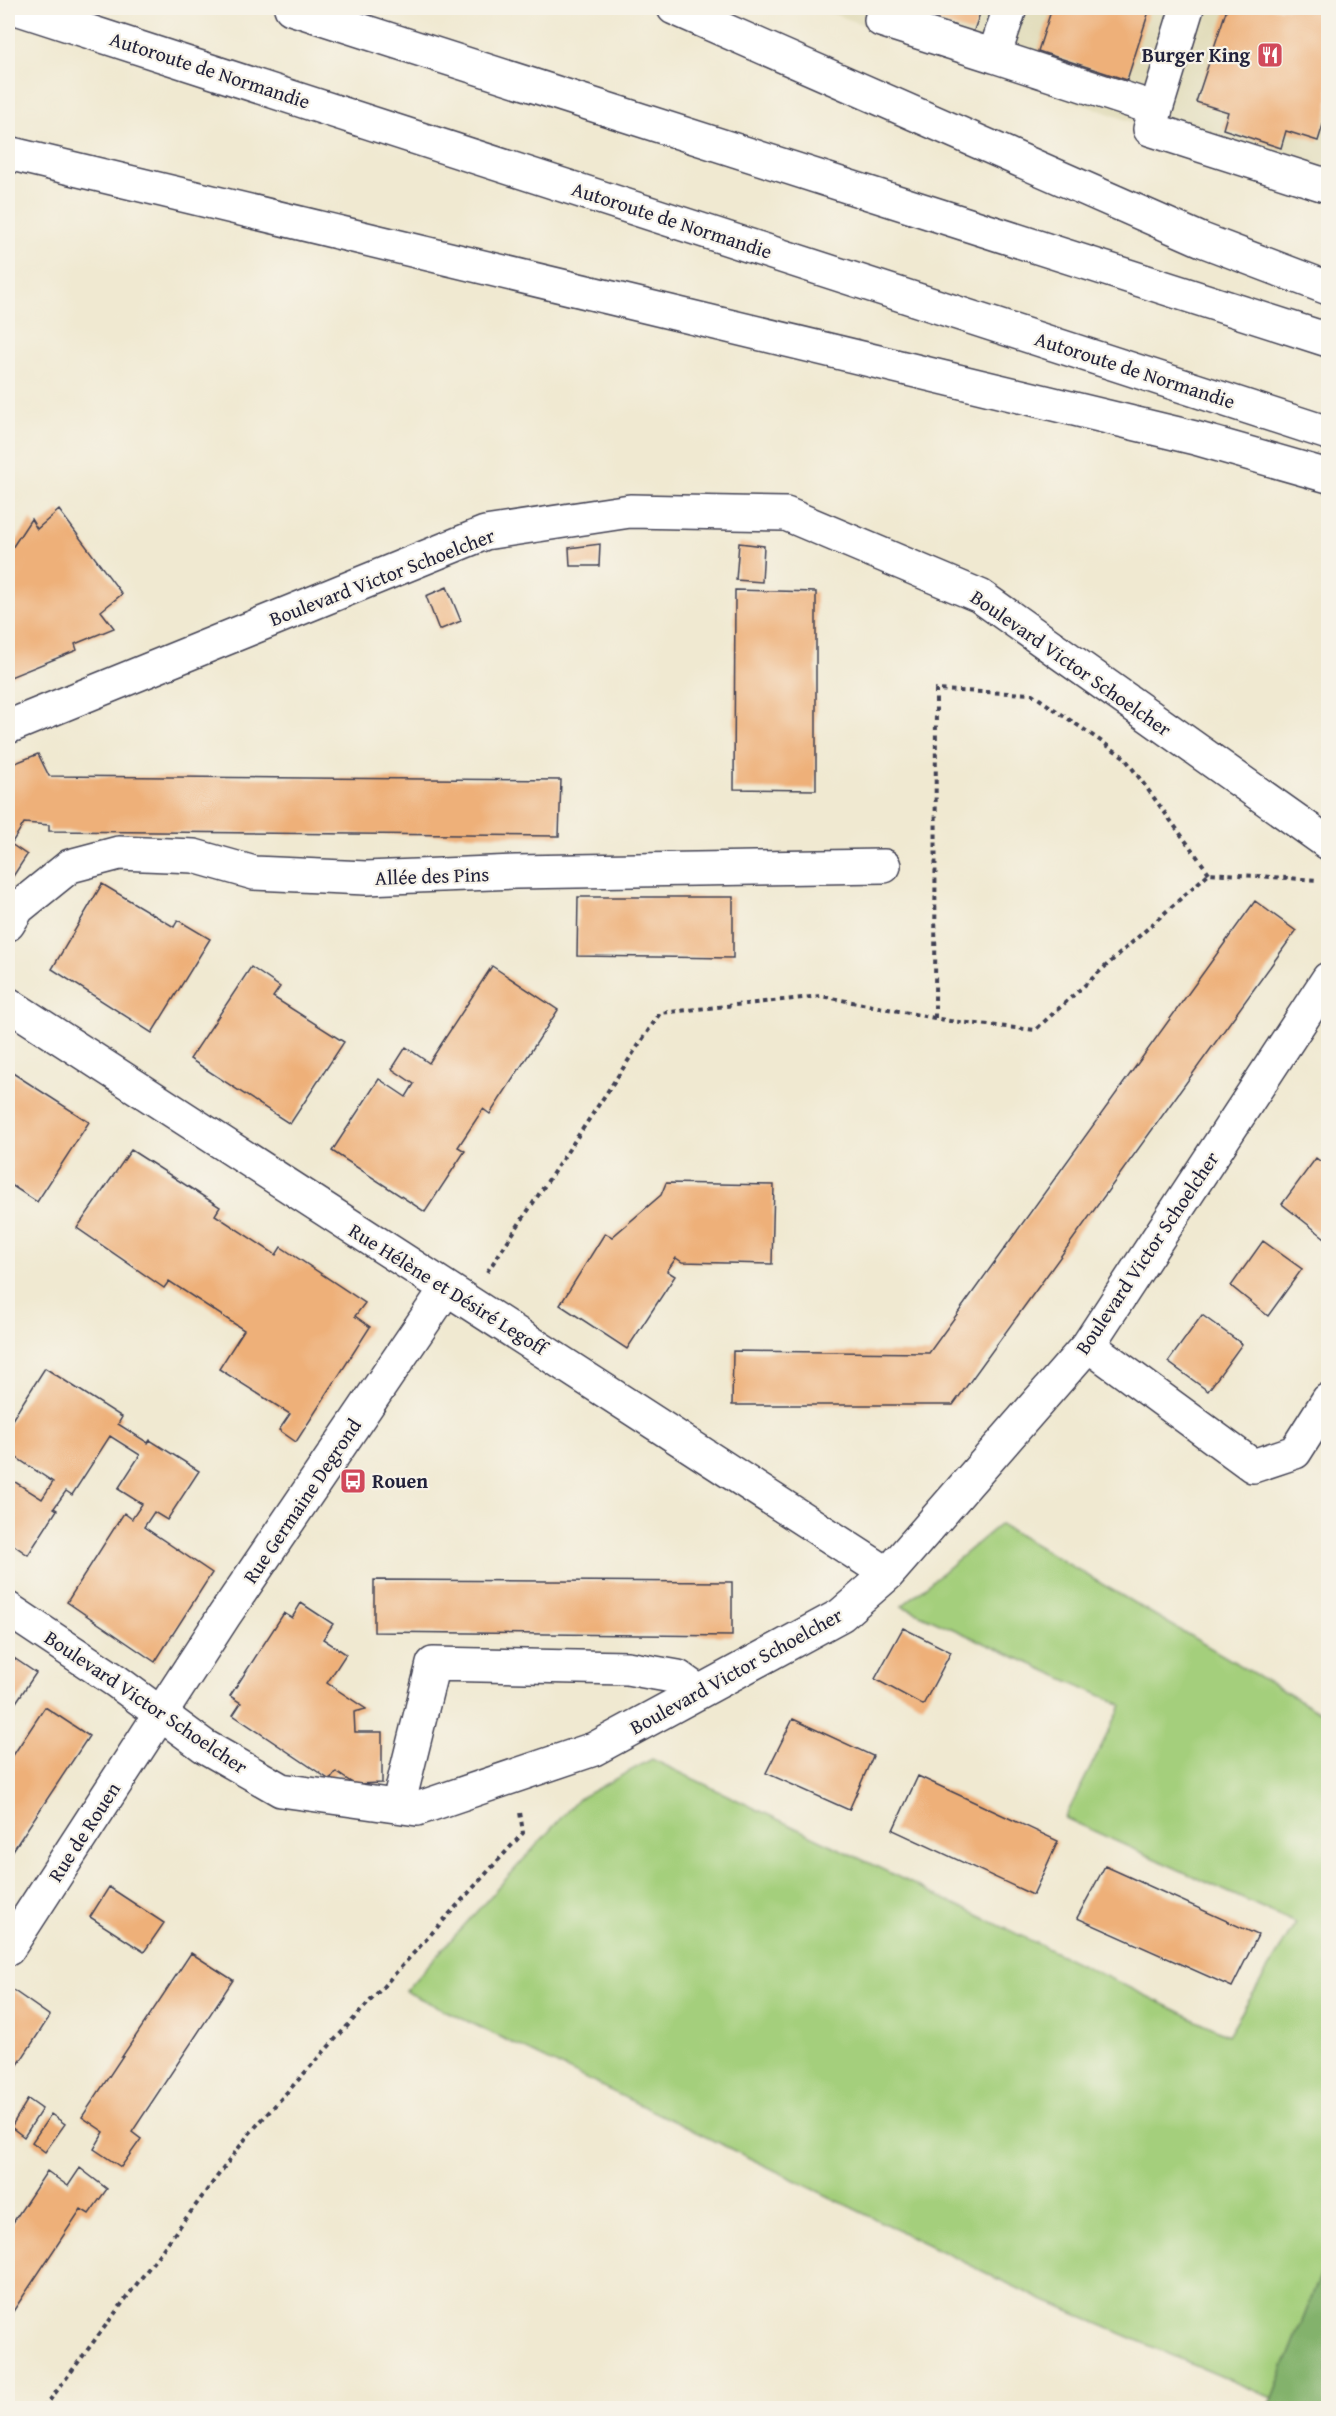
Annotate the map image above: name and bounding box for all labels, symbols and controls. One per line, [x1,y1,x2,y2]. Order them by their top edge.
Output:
street label: Autoroute de Normandie [106,23,314,116]
place label: Burger King [1142,40,1250,69]
restaurant icon: Burger King [1255,40,1285,70]
street label: Autoroute de Normandie [568,173,776,266]
street label: Autoroute de Normandie [1031,323,1239,416]
street label: Boulevard Victor Schoelcher [265,520,499,633]
street label: Boulevard Victor Schoelcher [965,582,1178,743]
street label: Allée des Pins [374,859,490,892]
street label: Boulevard Victor Schoelcher [1068,1145,1225,1360]
street label: Rue Hélène et Désiré Legoff [344,1216,555,1363]
street label: Rue Germaine Degrond [235,1412,368,1589]
bus stop icon: Rouen [338,1466,368,1496]
place label: Rouen [372,1466,428,1495]
street label: Boulevard Victor Schoelcher [624,1600,847,1741]
street label: Boulevard Victor Schoelcher [39,1623,254,1780]
street label: Rue de Rouen [40,1776,127,1887]

